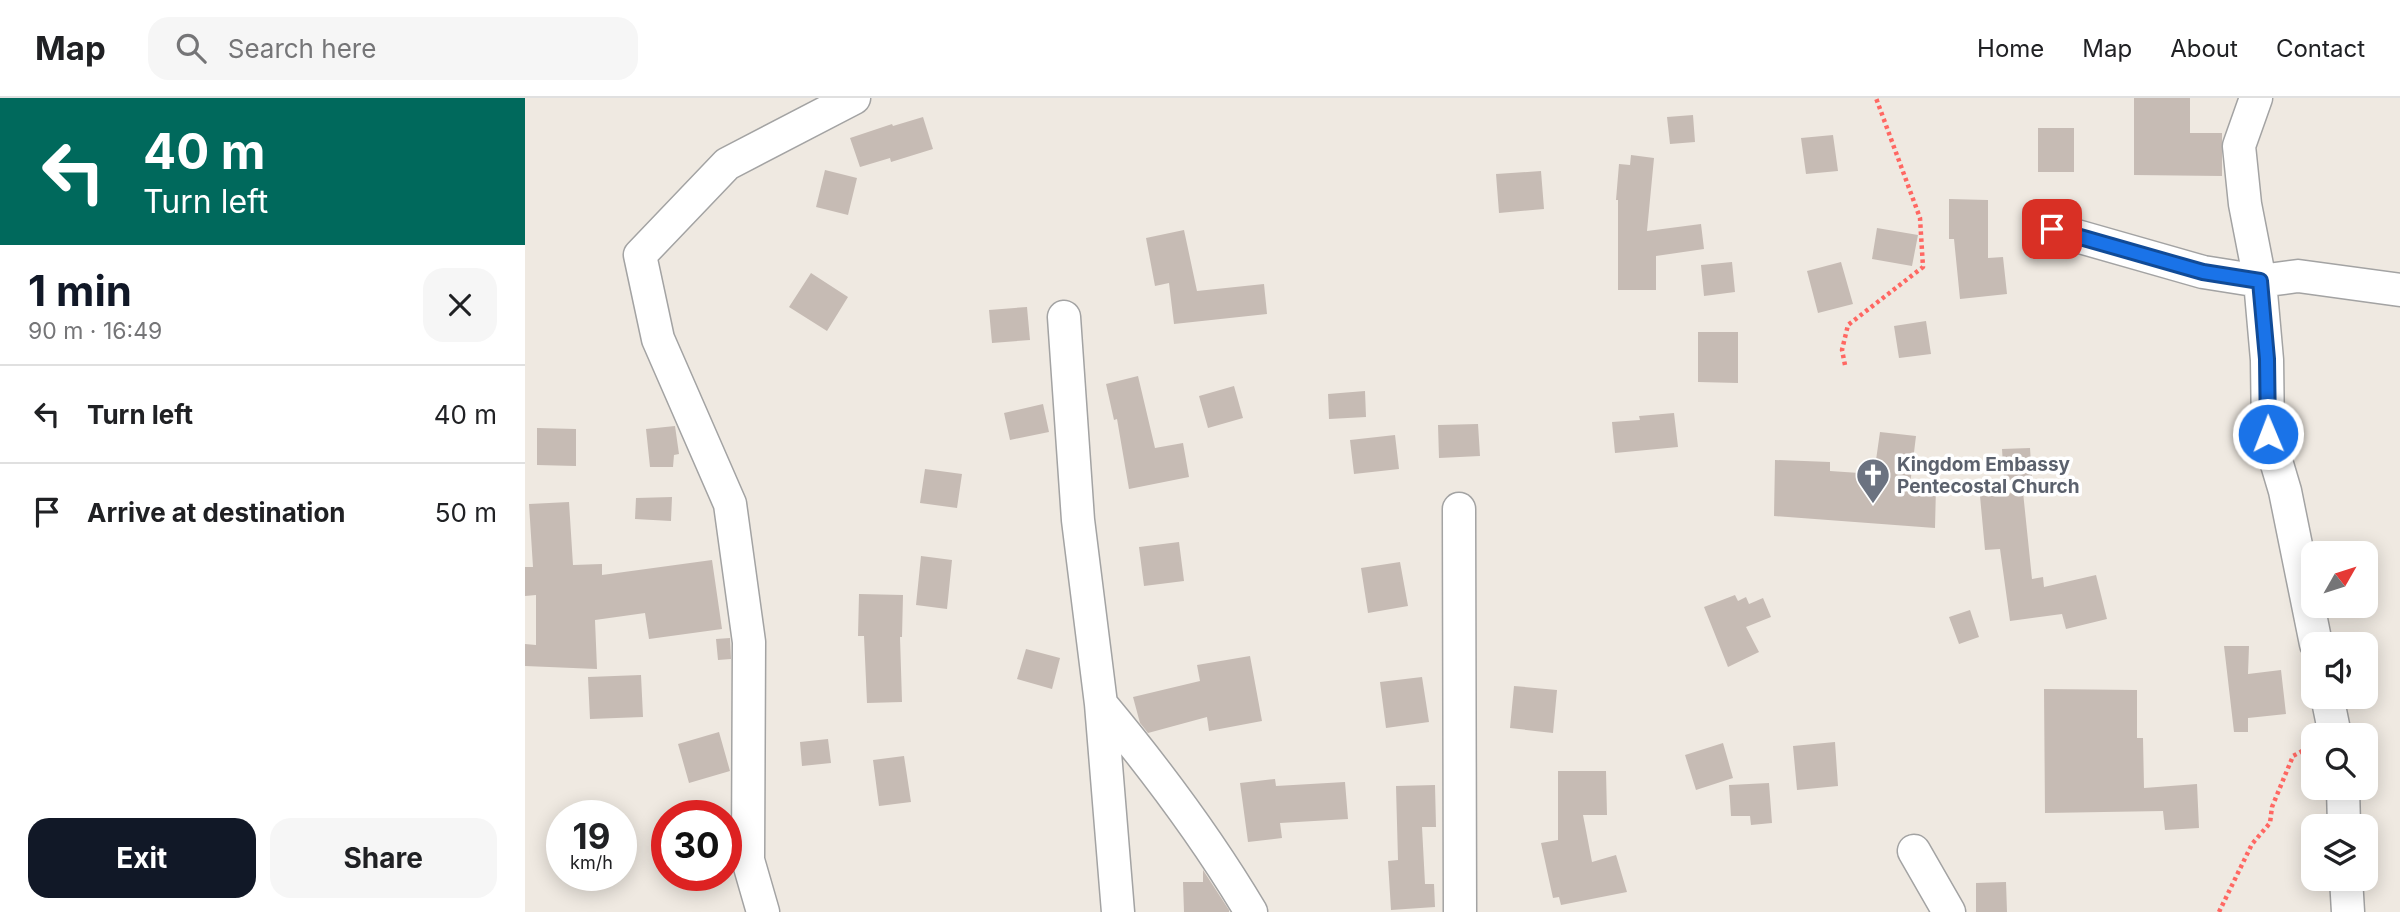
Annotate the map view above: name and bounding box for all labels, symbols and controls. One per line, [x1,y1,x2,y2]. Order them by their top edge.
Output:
search box [148,17,638,80]
text: Map [35,28,106,68]
icon: search [172,29,210,67]
text: Search here [228,33,376,64]
text: Home [1977,34,2044,63]
text: Map [2082,34,2132,63]
text: About [2170,34,2238,63]
text: Contact [2276,34,2365,63]
text: 40 m [143,122,266,181]
icon: left [28,126,119,217]
text: Turn left [143,182,268,221]
pin [2022,199,2082,259]
icon: arrive [2033,210,2071,248]
text: 1 min [28,265,132,316]
button: close [423,268,497,342]
text: 90 m · 16:49 [28,317,162,345]
icon: left [28,395,66,433]
position arrow [2231,397,2305,471]
text: Turn left [87,399,193,430]
text: 40 m [434,399,497,430]
place label: Kingdom Embassy Pentecostal Church [1897,453,2080,498]
church icon: Kingdom Embassy Pentecostal Church [1854,456,1892,505]
icon: arrive [28,493,66,531]
text: Arrive at destination [87,497,346,528]
text: 50 m [435,497,497,528]
north arrow [2301,541,2378,618]
map controls [2301,541,2378,891]
button: sound [2301,632,2378,709]
button: search [2301,723,2378,800]
speed limit sign: 30 [651,800,742,891]
button: layers [2301,814,2378,891]
text: 19 [573,815,610,857]
button: Exit [28,818,256,898]
button: Share [270,818,497,898]
text: km/h [570,852,613,873]

